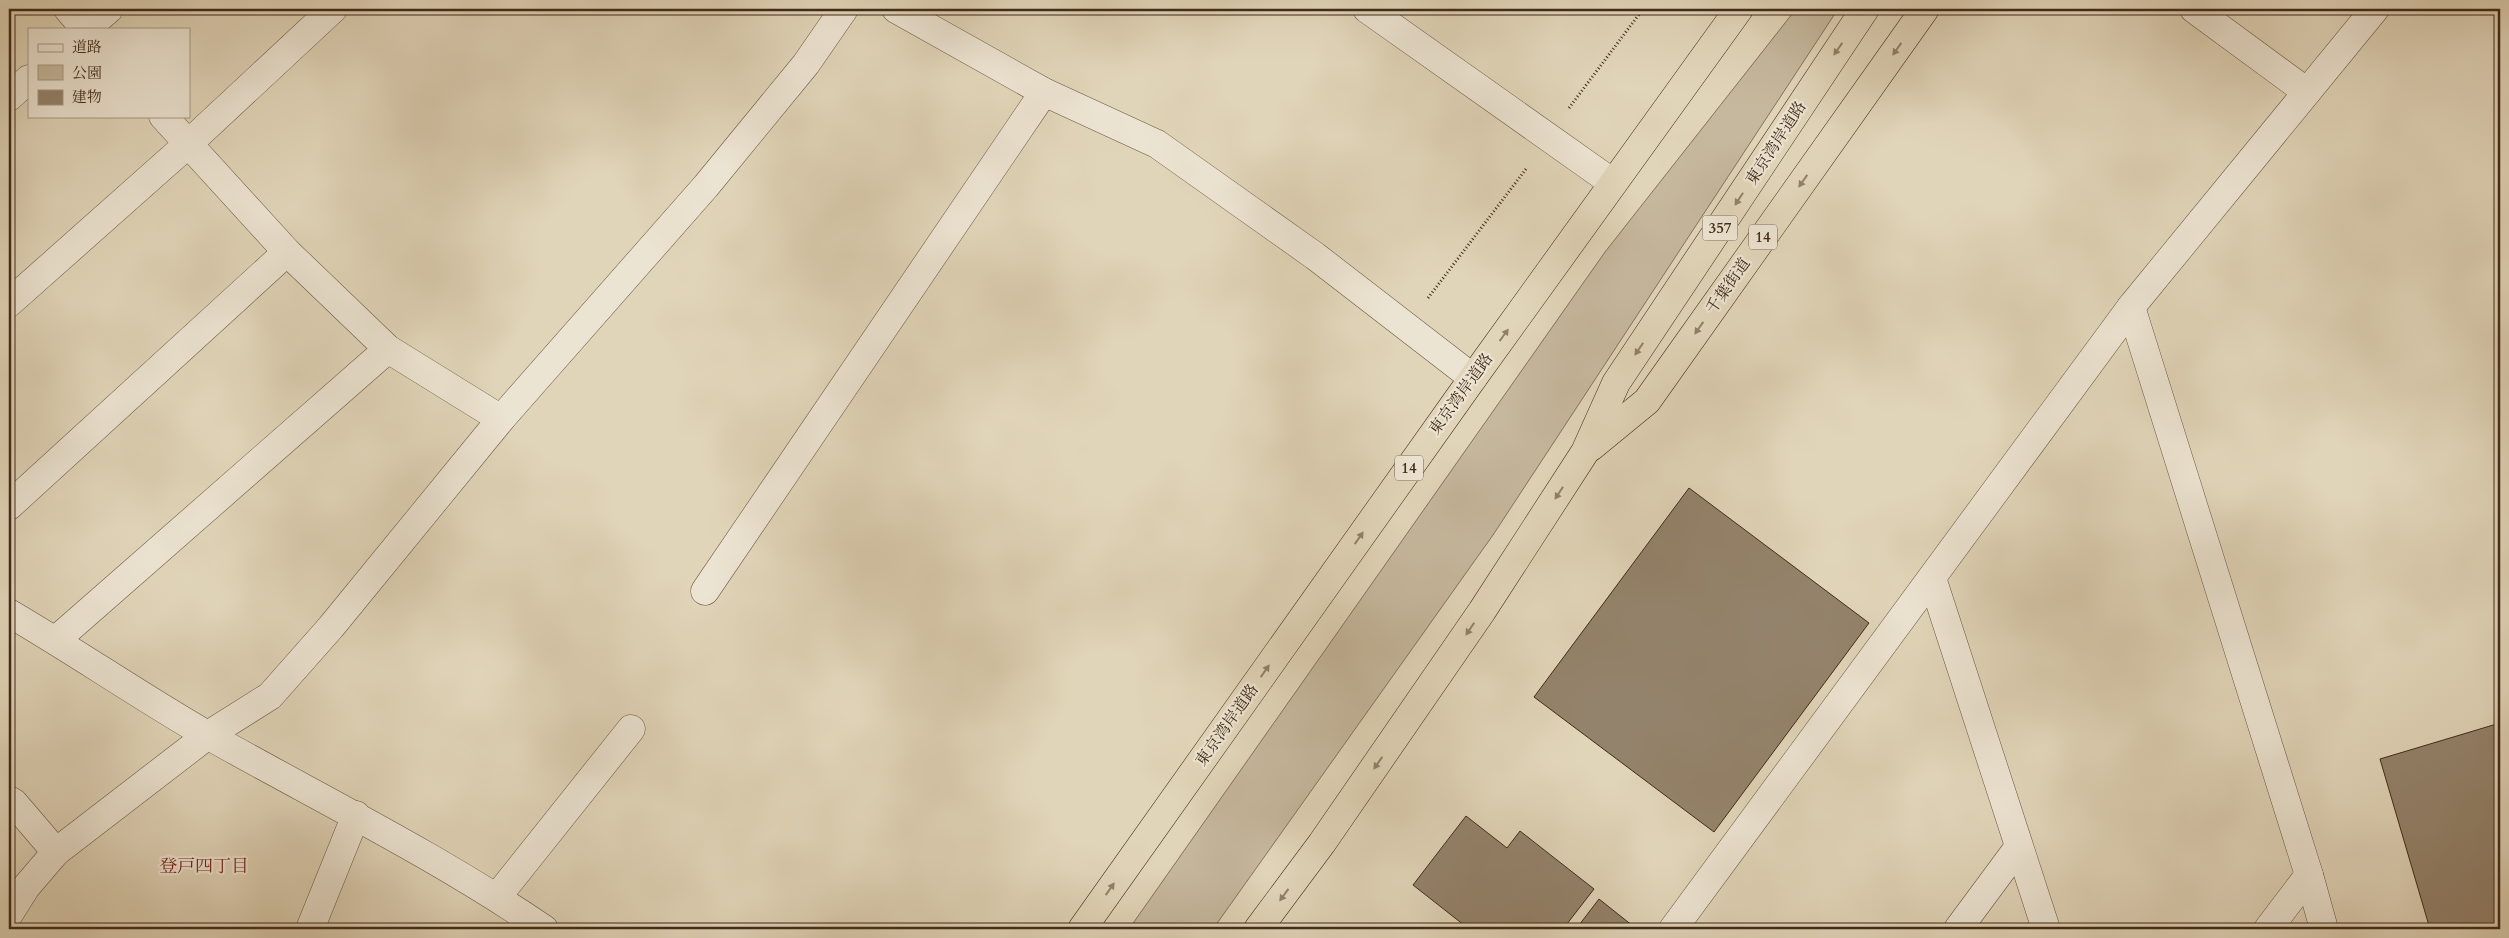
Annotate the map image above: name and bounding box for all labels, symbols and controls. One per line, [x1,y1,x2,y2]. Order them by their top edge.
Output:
legend [28,28,190,118]
text: 道路 [72,37,102,57]
one-way arrow [1833,42,1843,56]
one-way arrow [1892,42,1902,55]
text: 公園 [72,63,102,83]
text: 建物 [72,87,102,107]
street label: 東京湾岸道路 [1741,97,1811,189]
one-way arrow [1798,174,1808,188]
one-way arrow [1734,193,1744,206]
road number: 357 [1702,216,1738,240]
road number: 14 [1749,224,1777,250]
street label: 千葉街道 [1701,253,1755,319]
one-way arrow [1694,321,1704,335]
one-way arrow [1499,328,1509,342]
one-way arrow [1634,343,1644,356]
street label: 東京湾岸道路 [1424,349,1498,439]
road number: 14 [1395,456,1423,480]
one-way arrow [1554,486,1564,499]
one-way arrow [1354,531,1364,545]
one-way arrow [1465,622,1475,636]
one-way arrow [1260,664,1270,678]
street label: 東京湾岸道路 [1190,679,1264,771]
one-way arrow [1373,756,1383,770]
district label: 登戸四丁目 [159,854,249,879]
one-way arrow [1105,882,1115,896]
one-way arrow [1278,888,1289,901]

